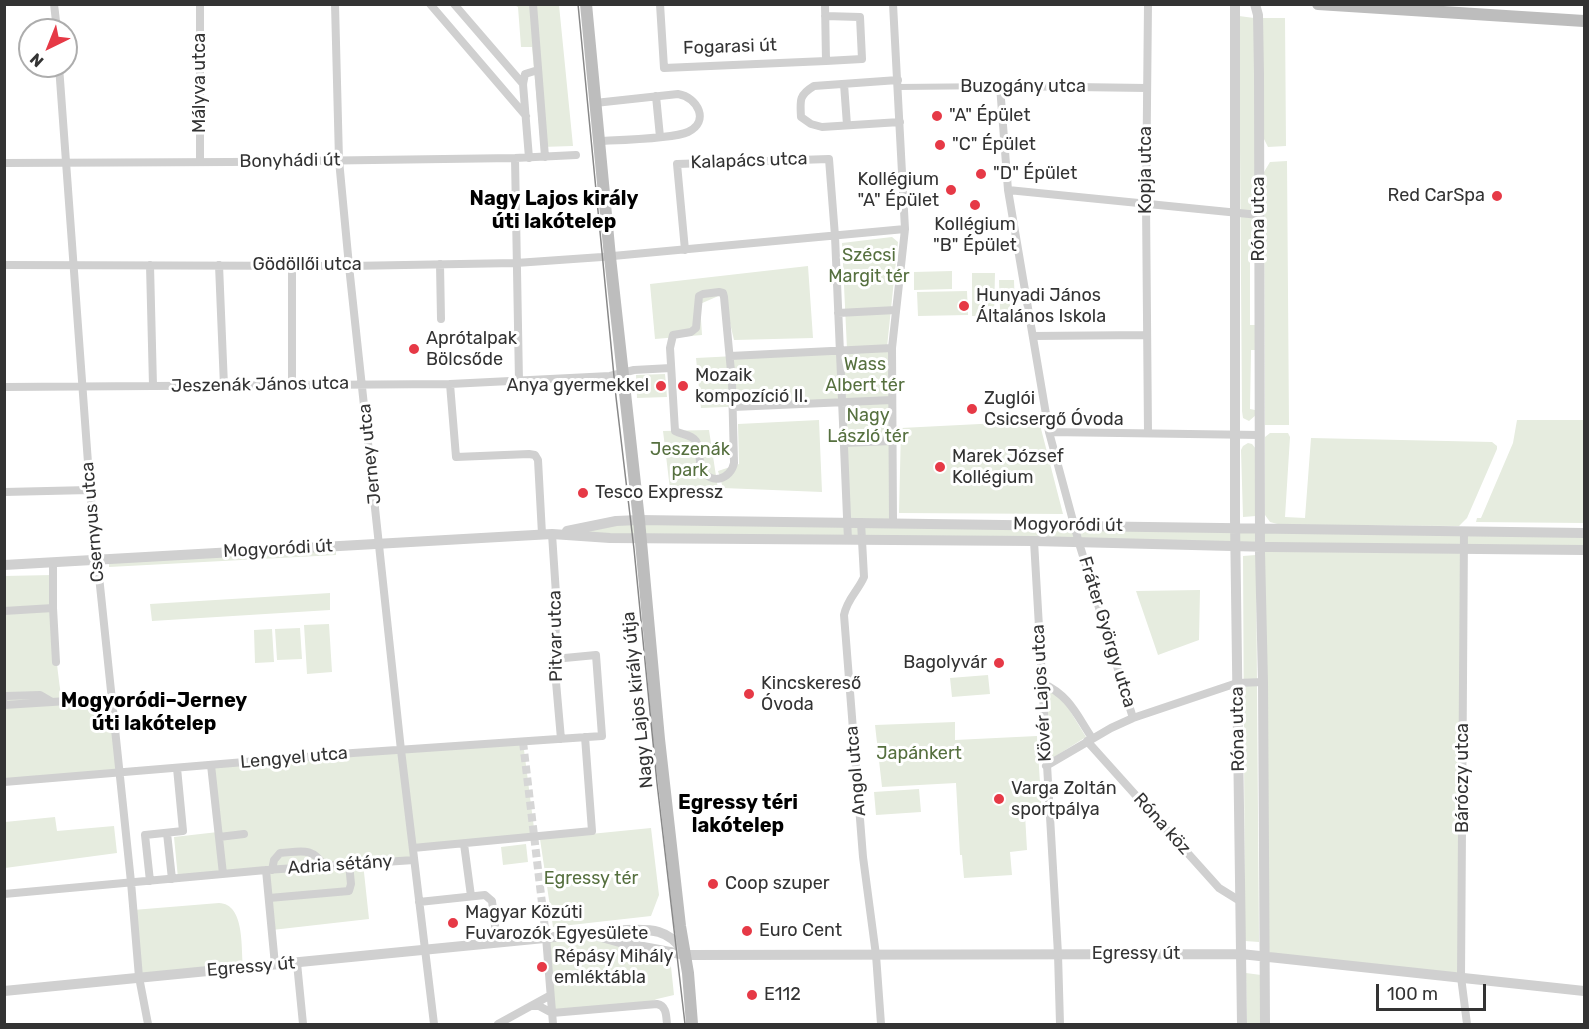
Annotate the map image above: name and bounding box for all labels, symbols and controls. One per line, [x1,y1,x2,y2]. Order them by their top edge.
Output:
north arrow [18,18,78,78]
street label: Mályva utca [189,33,211,133]
street label: Fogarasi út [683,35,777,59]
text: N [26,49,47,71]
street label: Buzogány utca [960,76,1086,98]
place label: "A" Épület [949,105,1030,127]
marker: "A" Épület [930,109,944,123]
street label: Kopja utca [1135,126,1157,214]
place label: "C" Épület [952,134,1036,156]
marker: "C" Épület [933,138,947,152]
street label: Kalapács utca [690,148,808,174]
street label: Bonyhádi út [239,149,341,173]
place label: "D" Épület [993,163,1077,185]
marker: "D" Épület [974,167,988,181]
place label: Kollégium "A" Épület [858,169,939,212]
street label: Róna utca [1248,176,1270,262]
marker: Kollégium "A" Épület [944,183,958,197]
place label: Red CarSpa [1387,185,1485,207]
district label: Nagy Lajos király úti lakótelep [470,187,638,234]
marker: Red CarSpa [1490,189,1504,203]
marker: Kollégium "B" Épület [968,198,982,212]
place label: Kollégium "B" Épület [933,214,1017,256]
park label: Szécsi Margit tér [828,245,910,288]
street label: Gödöllői utca [252,254,362,276]
place label: Hunyadi János Általános Iskola [976,285,1106,328]
marker: Hunyadi János Általános Iskola [957,299,971,313]
place label: Aprótalpak Bölcsőde [426,328,517,370]
marker: Aprótalpak Bölcsőde [407,342,421,356]
park label: Wass Albert tér [825,354,905,397]
place label: Mozaik kompozíció II. [695,365,808,407]
street label: Jeszenák János utca [171,373,349,397]
place label: Anya gyermekkel [506,375,649,397]
marker: Anya gyermekkel [654,379,668,393]
marker: Mozaik kompozíció II. [676,379,690,393]
place label: Zuglói Csicsergő Óvoda [984,388,1124,430]
marker: Zuglói Csicsergő Óvoda [965,402,979,416]
street label: Jerney utca [354,403,386,505]
park label: Nagy László tér [827,405,909,448]
park label: Jeszenák park [650,439,730,482]
place label: Marek József Kollégium [952,446,1064,488]
marker: Marek József Kollégium [933,460,947,474]
street label: Csernyus utca [77,461,109,583]
place label: Tesco Expressz [595,482,723,504]
marker: Tesco Expressz [576,486,590,500]
street label: Mogyoródi út [1013,513,1123,537]
street label: Mogyoródi út [223,535,333,563]
street label: Fráter György utca [1074,554,1140,710]
street label: Pitvar utca [544,590,568,682]
street label: Nagy Lajos király útja [618,611,658,789]
street label: Kövér Lajos utca [1028,624,1056,762]
place label: Bagolyvár [903,652,987,674]
marker: Bagolyvár [992,656,1006,670]
place label: Kincskereső Óvoda [761,673,861,716]
street label: Róna utca [1226,686,1250,772]
marker: Kincskereső Óvoda [742,687,756,701]
district label: Mogyoródi–Jerney úti lakótelep [61,689,247,736]
street label: Báróczy utca [1452,723,1474,833]
street label: Angol utca [841,725,871,817]
street label: Lengyel utca [239,743,349,773]
park label: Japánkert [876,743,962,765]
place label: Varga Zoltán sportpálya [1011,778,1117,820]
street label: Róna köz [1129,789,1195,859]
district label: Egressy téri lakótelep [678,791,798,838]
marker: Varga Zoltán sportpálya [992,792,1006,806]
street label: Adria sétány [287,851,393,879]
park label: Egressy tér [544,868,638,890]
place label: Coop szuper [725,873,830,895]
marker: Coop szuper [706,877,720,891]
place label: Magyar Közúti Fuvarozók Egyesülete [465,902,648,944]
marker: Magyar Közúti Fuvarozók Egyesülete [446,916,460,930]
place label: Euro Cent [759,920,842,942]
marker: Euro Cent [740,924,754,938]
street label: Egressy út [1092,943,1180,965]
place label: Répásy Mihály emléktábla [554,946,673,988]
street label: Egressy út [206,952,296,982]
marker: Répásy Mihály emléktábla [535,960,549,974]
scale bar [1379,972,1488,1010]
text: 100 m [1387,983,1438,1005]
place label: E112 [764,984,801,1006]
marker: E112 [745,988,759,1002]

